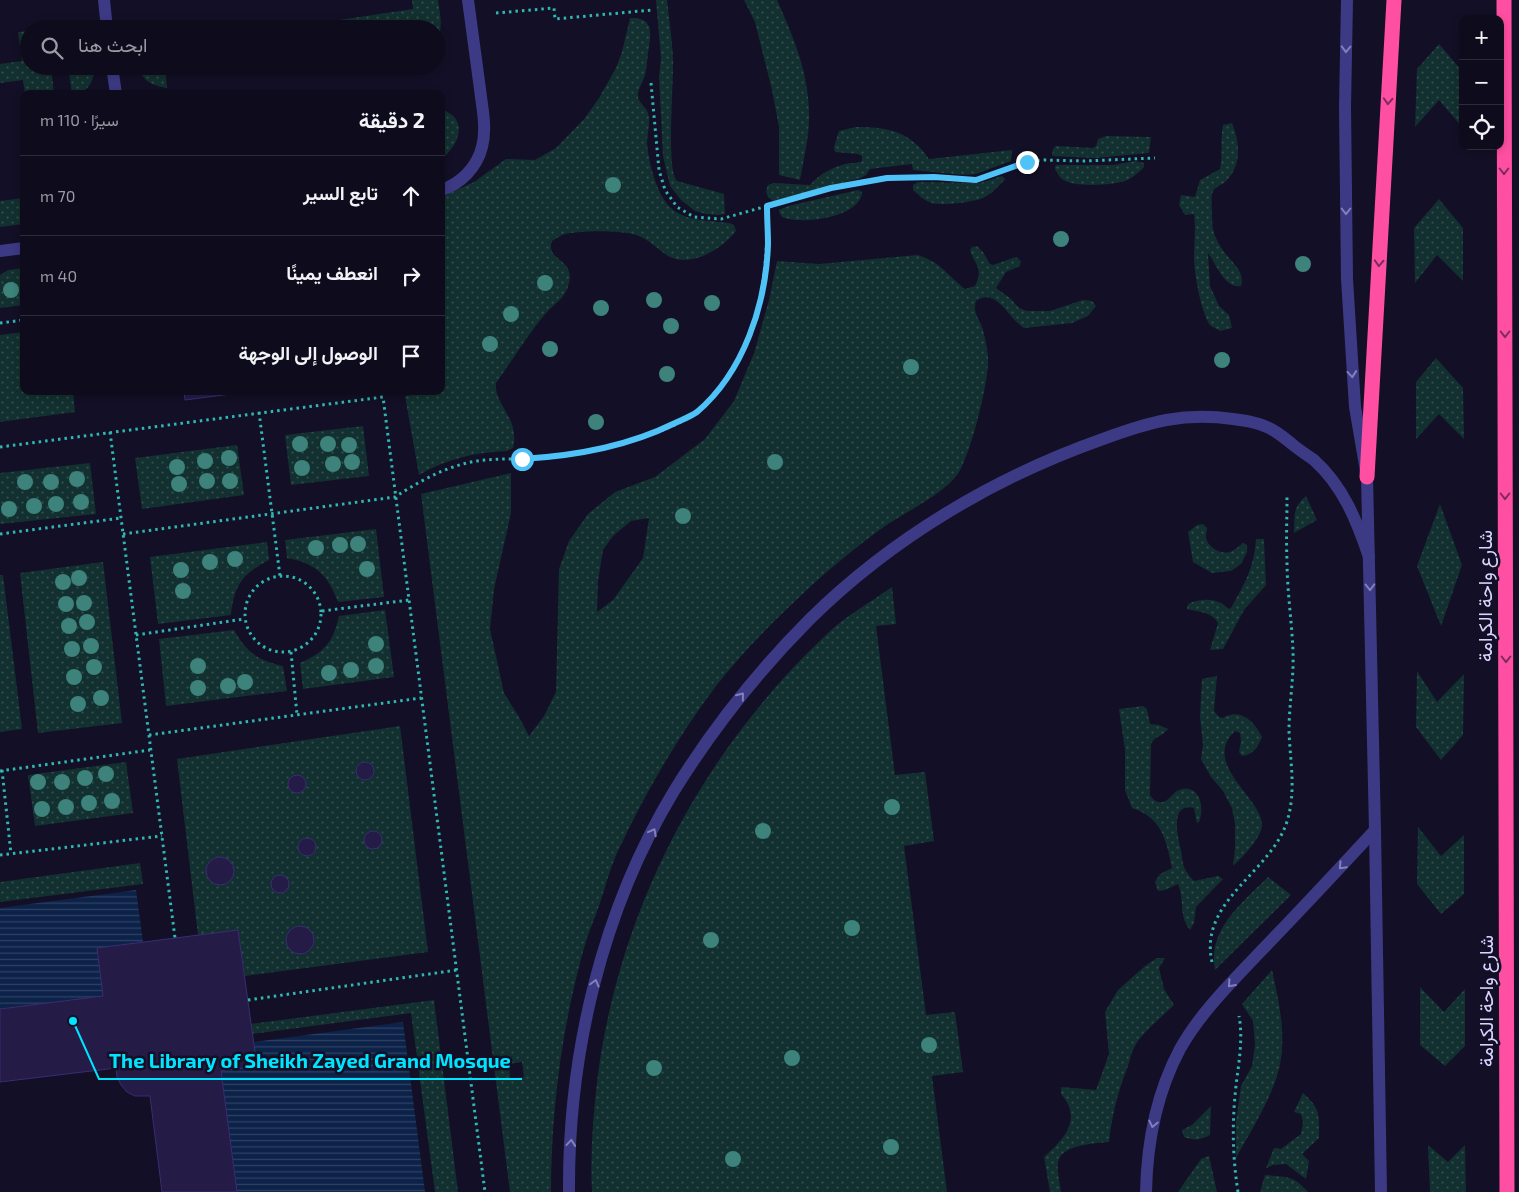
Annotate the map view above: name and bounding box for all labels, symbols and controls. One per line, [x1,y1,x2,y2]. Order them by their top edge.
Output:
map controls [1459,15,1504,150]
button: + [1459,15,1504,60]
search box [20,20,445,75]
text: ابحث هنا [78,33,147,56]
icon: search [38,34,66,62]
one-way arrow [1341,45,1352,53]
button: − [1459,60,1504,105]
one-way arrow [1382,97,1393,105]
button: locate [1459,105,1504,150]
text: 2 دقيقة [359,107,425,132]
text: سيرًا · 110 m [40,110,119,129]
route end [1016,151,1039,174]
one-way arrow [1499,168,1509,175]
text: تابع السير [303,181,378,204]
icon: ahead [397,182,425,210]
text: 70 m [40,186,75,205]
one-way arrow [1341,208,1351,215]
one-way arrow [1373,260,1384,268]
text: انعطف يمينًا [286,261,378,284]
icon: right [397,262,425,290]
text: 40 m [40,266,77,285]
one-way arrow [1500,330,1510,338]
text: الوصول إلى الوجهة [238,341,378,364]
icon: arrive [397,342,425,370]
one-way arrow [1346,370,1357,378]
route start [511,448,534,471]
one-way arrow [1500,492,1510,500]
street label: شارع واحة الكرامة [1473,530,1498,662]
one-way arrow [1365,584,1375,592]
one-way arrow [1501,655,1511,663]
one-way arrow [736,693,744,702]
one-way arrow [647,828,657,837]
one-way arrow [1339,860,1348,869]
street label: شارع واحة الكرامة [1474,935,1499,1067]
one-way arrow [589,979,600,987]
one-way arrow [1228,979,1237,988]
callout: The Library of Sheikh Zayed Grand Mosque [99,1044,522,1079]
text: The Library of Sheikh Zayed Grand Mosque [109,1048,511,1073]
one-way arrow [1148,1120,1159,1129]
one-way arrow [565,1139,576,1147]

